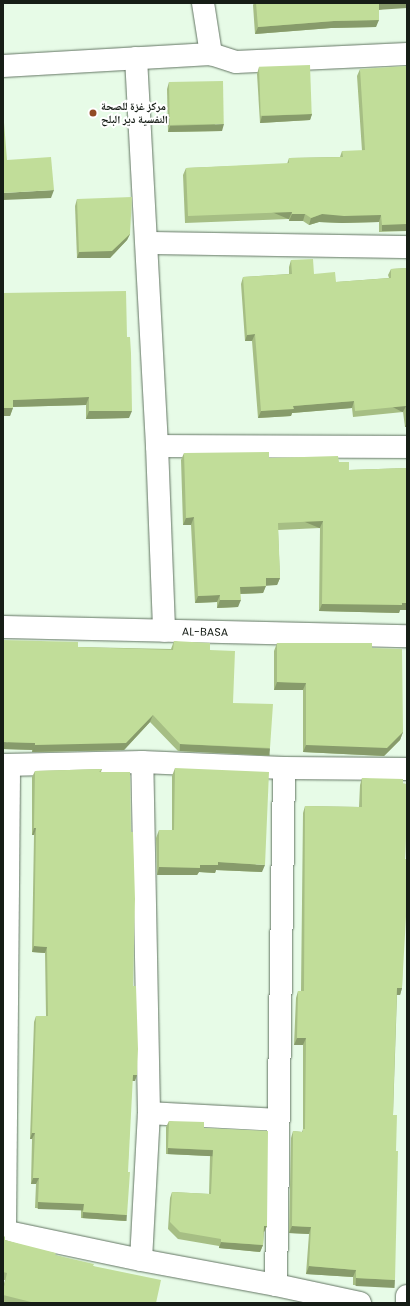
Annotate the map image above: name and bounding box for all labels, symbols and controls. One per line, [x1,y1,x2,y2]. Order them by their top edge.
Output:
place label: مركز غزة للصحة النفسية دير البلح [101,100,168,126]
marker: مركز غزة للصحة النفسية دير البلح [88,108,98,118]
street label: AL-BASA [182,625,228,639]

